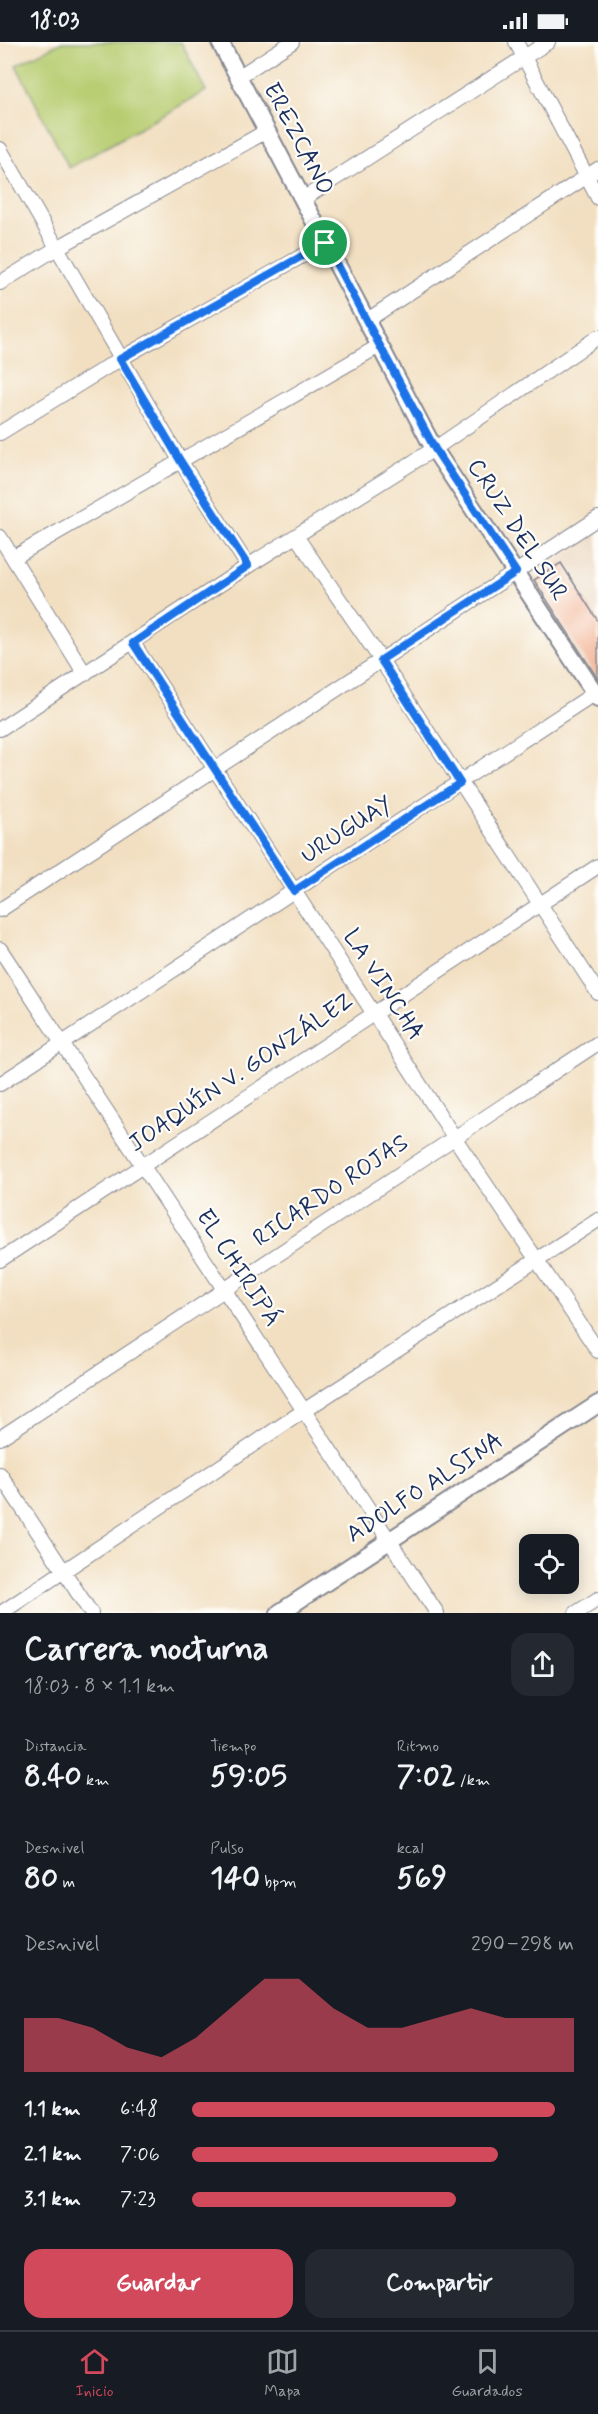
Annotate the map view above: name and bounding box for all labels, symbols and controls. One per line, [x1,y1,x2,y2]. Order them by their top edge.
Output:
text: 18:03 [30,7,79,35]
street label: EREZCANO [255,77,341,201]
pin [299,217,350,268]
icon: arrive [308,226,341,259]
street label: CRUZ DEL SUR [459,453,575,607]
street label: URUGUAY [295,789,399,871]
street label: LA VINCHA [335,923,431,1047]
street label: JOAQUÍN V. GONZÁLEZ [122,985,359,1160]
street label: RICARDO ROJAS [247,1127,415,1255]
street label: EL CHIRIPÁ [188,1203,288,1333]
street label: ADOLFO ALSINA [341,1426,509,1550]
map controls [519,1534,579,1594]
button: locate [519,1534,579,1594]
text: Carrera nocturna [24,1628,269,1672]
button: share [511,1633,574,1696]
text: 18:03 · 8 × 1.1 km [24,1673,175,1700]
text: Distancia [24,1736,86,1757]
text: Tiempo [210,1736,256,1757]
text: Ritmo [397,1736,439,1757]
text: 8.40 [24,1757,82,1796]
text: 59:05 [210,1757,287,1796]
text: 7:02 [397,1757,456,1796]
text: km [82,1770,109,1791]
text: /km [456,1770,490,1791]
text: Desnivel [24,1838,84,1859]
text: Pulso [210,1838,244,1859]
text: kcal [397,1838,424,1859]
text: 80 [24,1859,58,1898]
text: 140 [210,1859,260,1898]
text: 569 [397,1859,447,1898]
text: m [58,1872,75,1893]
text: bpm [260,1872,297,1893]
text: Desnivel [24,1931,99,1958]
text: 290–298 m [471,1931,574,1958]
text: 1.1 km [24,2096,81,2123]
text: 6:48 [120,2096,158,2123]
text: 2.1 km [24,2141,81,2168]
text: 7:06 [120,2141,160,2168]
text: 3.1 km [24,2186,81,2213]
text: 7:23 [120,2186,156,2213]
button: Guardar [24,2249,293,2318]
button: Compartir [305,2249,574,2318]
tab: Inicio [75,2345,113,2402]
tab: Mapa [264,2345,301,2402]
tab: Guardados [451,2345,523,2402]

